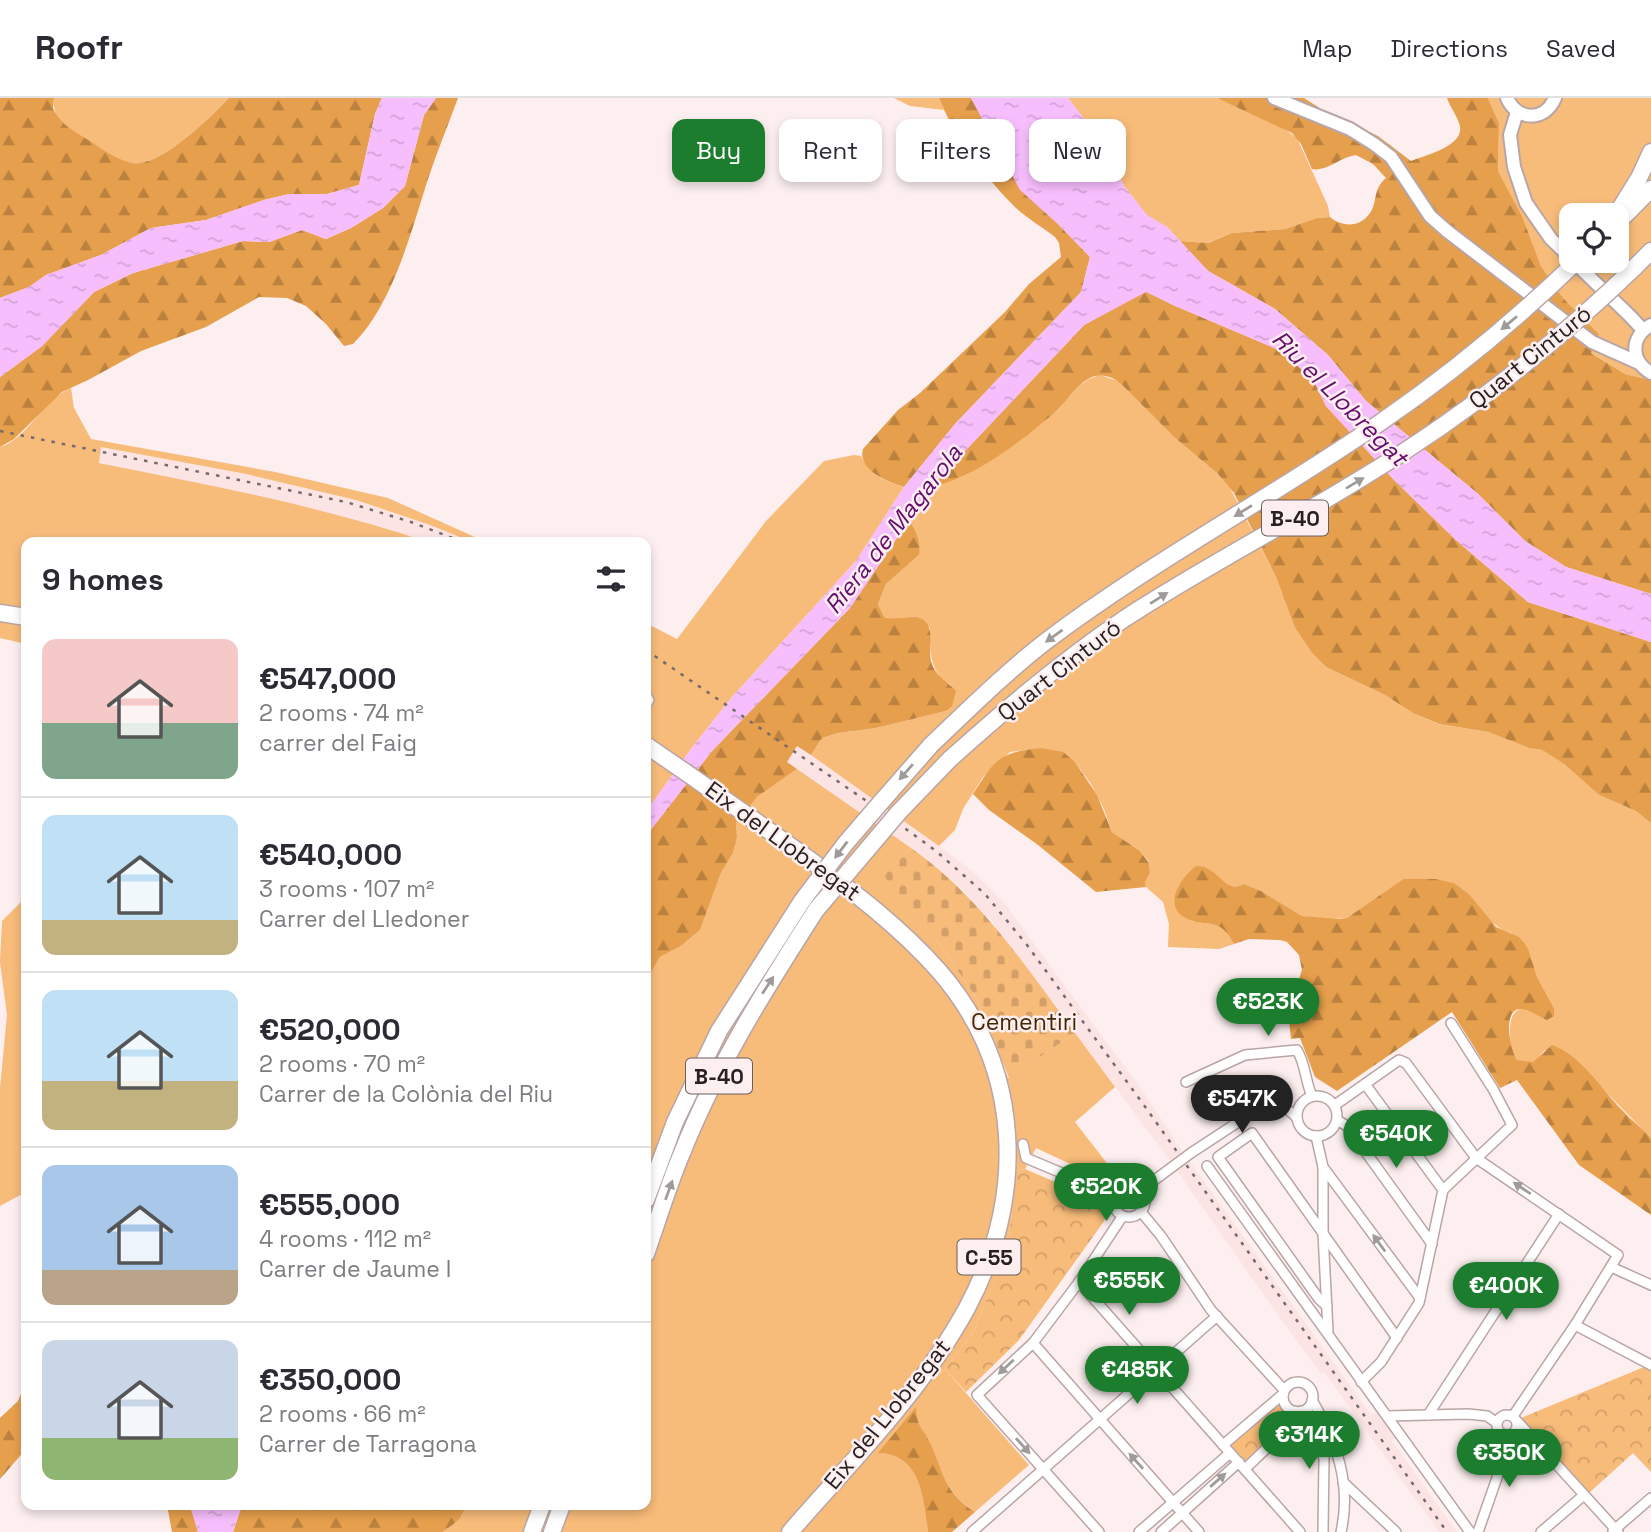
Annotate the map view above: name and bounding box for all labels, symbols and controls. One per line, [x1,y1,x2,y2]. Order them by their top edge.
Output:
text: Roofr [35,27,123,69]
text: Map [1302,33,1352,64]
text: Directions [1390,33,1508,64]
text: Saved [1546,33,1616,64]
chip: Buy [672,119,765,182]
chip: Rent [779,119,882,182]
chip: Filters [896,119,1015,182]
chip: New [1029,119,1126,182]
map controls [1559,203,1629,273]
button: locate [1559,203,1629,273]
street label: Quart Cinturó [1463,298,1597,416]
one-way arrow [1500,315,1517,330]
water label: Riu el Llobregat [1265,323,1416,474]
water label: Riera de Magarola [817,438,969,620]
one-way arrow [1345,476,1364,489]
road number: B-40 [1262,500,1328,536]
one-way arrow [1234,504,1253,517]
text: 9 homes [42,560,164,599]
icon: filters [592,560,630,598]
one-way arrow [1149,591,1168,604]
street label: Quart Cinturó [991,612,1127,728]
one-way arrow [1044,629,1063,643]
text: €547,000 [259,659,397,698]
icon: home [98,667,182,751]
text: 2 rooms · 74 m² [259,698,424,728]
text: carrer del Faig [259,728,417,758]
one-way arrow [899,764,914,781]
street label: Eix del Llobregat [699,774,867,908]
text: €540,000 [259,835,402,874]
one-way arrow [834,841,848,859]
icon: home [98,843,182,927]
text: 3 rooms · 107 m² [259,874,435,904]
text: Carrer del Lledoner [259,904,469,934]
one-way arrow [762,976,775,995]
pin: €523K [1219,978,1317,1038]
text: €523K [1232,986,1304,1016]
park label: Cementiri [971,1007,1077,1037]
text: €520,000 [259,1010,401,1049]
icon: home [98,1018,182,1102]
text: 2 rooms · 70 m² [259,1049,425,1079]
road number: B-40 [686,1058,752,1094]
pin: €547K [1193,1076,1291,1135]
text: Carrer de la Colònia del Riu [259,1079,553,1109]
text: €547K [1207,1083,1277,1113]
pin: €540K [1347,1110,1445,1170]
text: €540K [1359,1118,1433,1148]
pin: €520K [1057,1164,1155,1223]
text: €520K [1070,1171,1142,1201]
one-way arrow [664,1179,675,1200]
one-way arrow [1512,1182,1531,1195]
text: €555,000 [259,1185,400,1224]
icon: home [98,1193,182,1277]
text: 4 rooms · 112 m² [259,1224,431,1254]
one-way arrow [1372,1234,1386,1252]
road number: C-55 [958,1240,1020,1274]
text: Carrer de Jaume I [259,1254,451,1284]
pin: €555K [1080,1258,1178,1317]
pin: €400K [1457,1262,1555,1322]
text: €555K [1093,1265,1165,1295]
text: €400K [1469,1270,1543,1300]
street label: Eix del Llobregat [817,1333,957,1495]
pin: €485K [1088,1346,1186,1406]
text: €485K [1101,1354,1173,1384]
one-way arrow [998,1359,1015,1376]
text: €350,000 [259,1360,401,1399]
icon: home [98,1368,182,1452]
text: 2 rooms · 66 m² [259,1399,426,1429]
pin: €314K [1260,1412,1358,1471]
text: €314K [1275,1419,1343,1449]
text: Carrer de Tarragona [259,1429,477,1459]
pin: €350K [1460,1430,1558,1489]
one-way arrow [1014,1437,1030,1454]
text: €350K [1473,1437,1545,1467]
one-way arrow [1129,1453,1145,1470]
one-way arrow [1209,1472,1227,1488]

